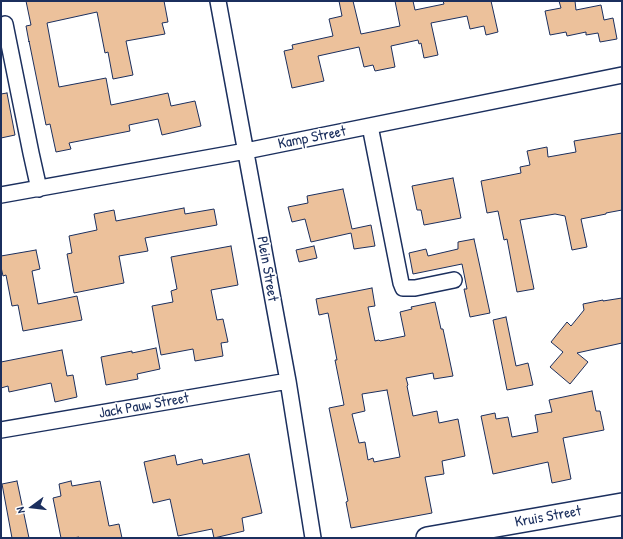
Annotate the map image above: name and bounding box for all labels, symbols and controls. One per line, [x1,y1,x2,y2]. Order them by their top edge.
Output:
street label: Kamp Street [277,123,347,153]
street label: Plein Street [252,235,282,303]
street label: Jack Pauw Street [97,389,191,423]
north arrow [12,487,52,527]
street label: Kruis Street [513,502,583,532]
text: N [13,505,28,515]

